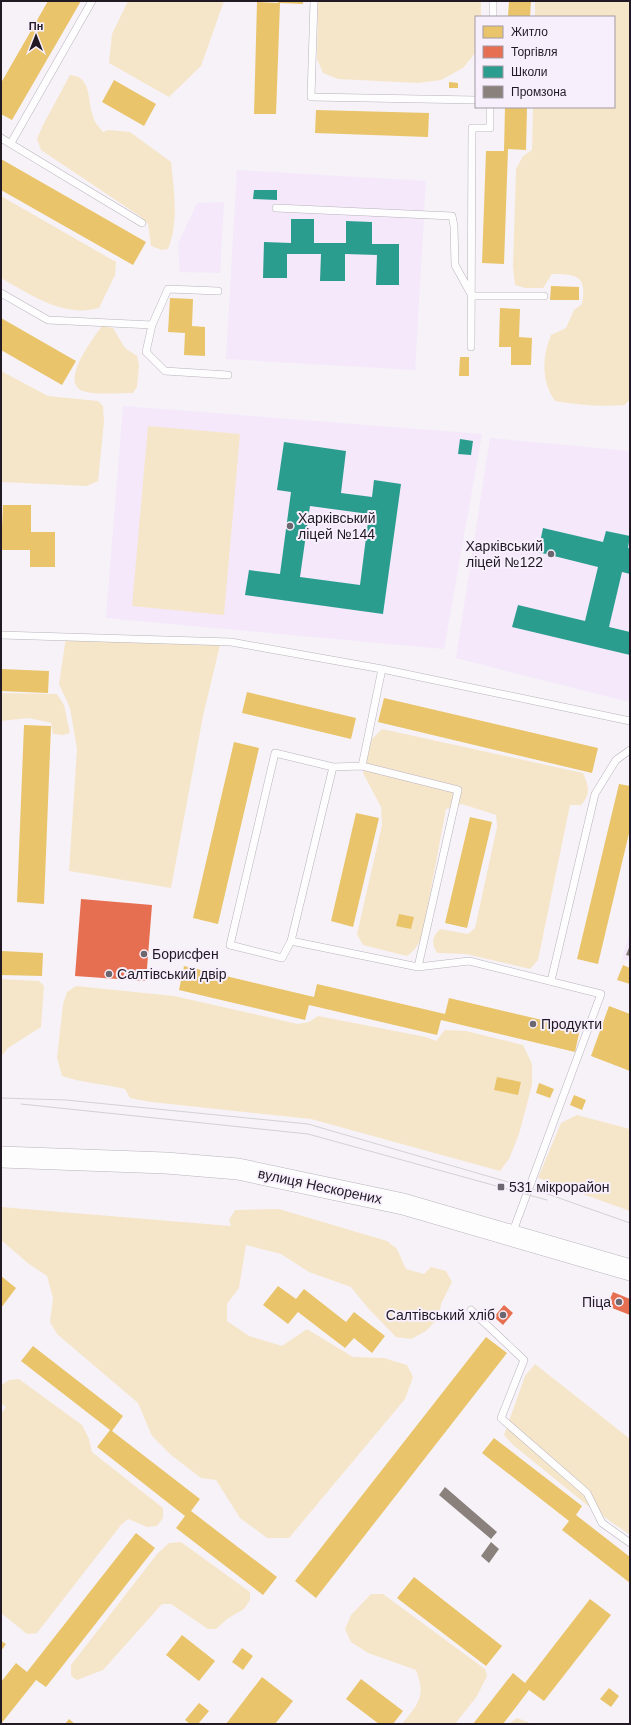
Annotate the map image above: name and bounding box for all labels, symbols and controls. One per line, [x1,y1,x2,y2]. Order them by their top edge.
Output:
north arrow [16,16,56,56]
legend [475,16,615,108]
text: Пн [29,20,43,32]
text: Житло [511,25,548,39]
text: Торгівля [511,45,557,59]
text: Школи [511,65,548,79]
text: Промзона [511,85,567,99]
place label: Харківський ліцей №144 [298,510,376,542]
marker: Харківський ліцей №144 [285,521,295,531]
place label: Харківський ліцей №122 [466,538,543,570]
marker: Харківський ліцей №122 [546,549,556,559]
place label: Борисфен [152,946,219,962]
marker: Борисфен [139,949,149,959]
place label: Салтівський двір [117,966,227,982]
marker: Салтівський двір [104,969,114,979]
place label: Продукти [541,1016,602,1032]
marker: Продукти [528,1019,538,1029]
street label: вулиця Нескорених [257,1165,383,1207]
place label: 531 мікрорайон [509,1179,610,1195]
marker: 531 мікрорайон [496,1182,506,1192]
place label: Піца [582,1294,611,1310]
marker: Піца [614,1297,624,1307]
place label: Салтівський хліб [386,1307,495,1323]
marker: Салтівський хліб [498,1310,508,1320]

